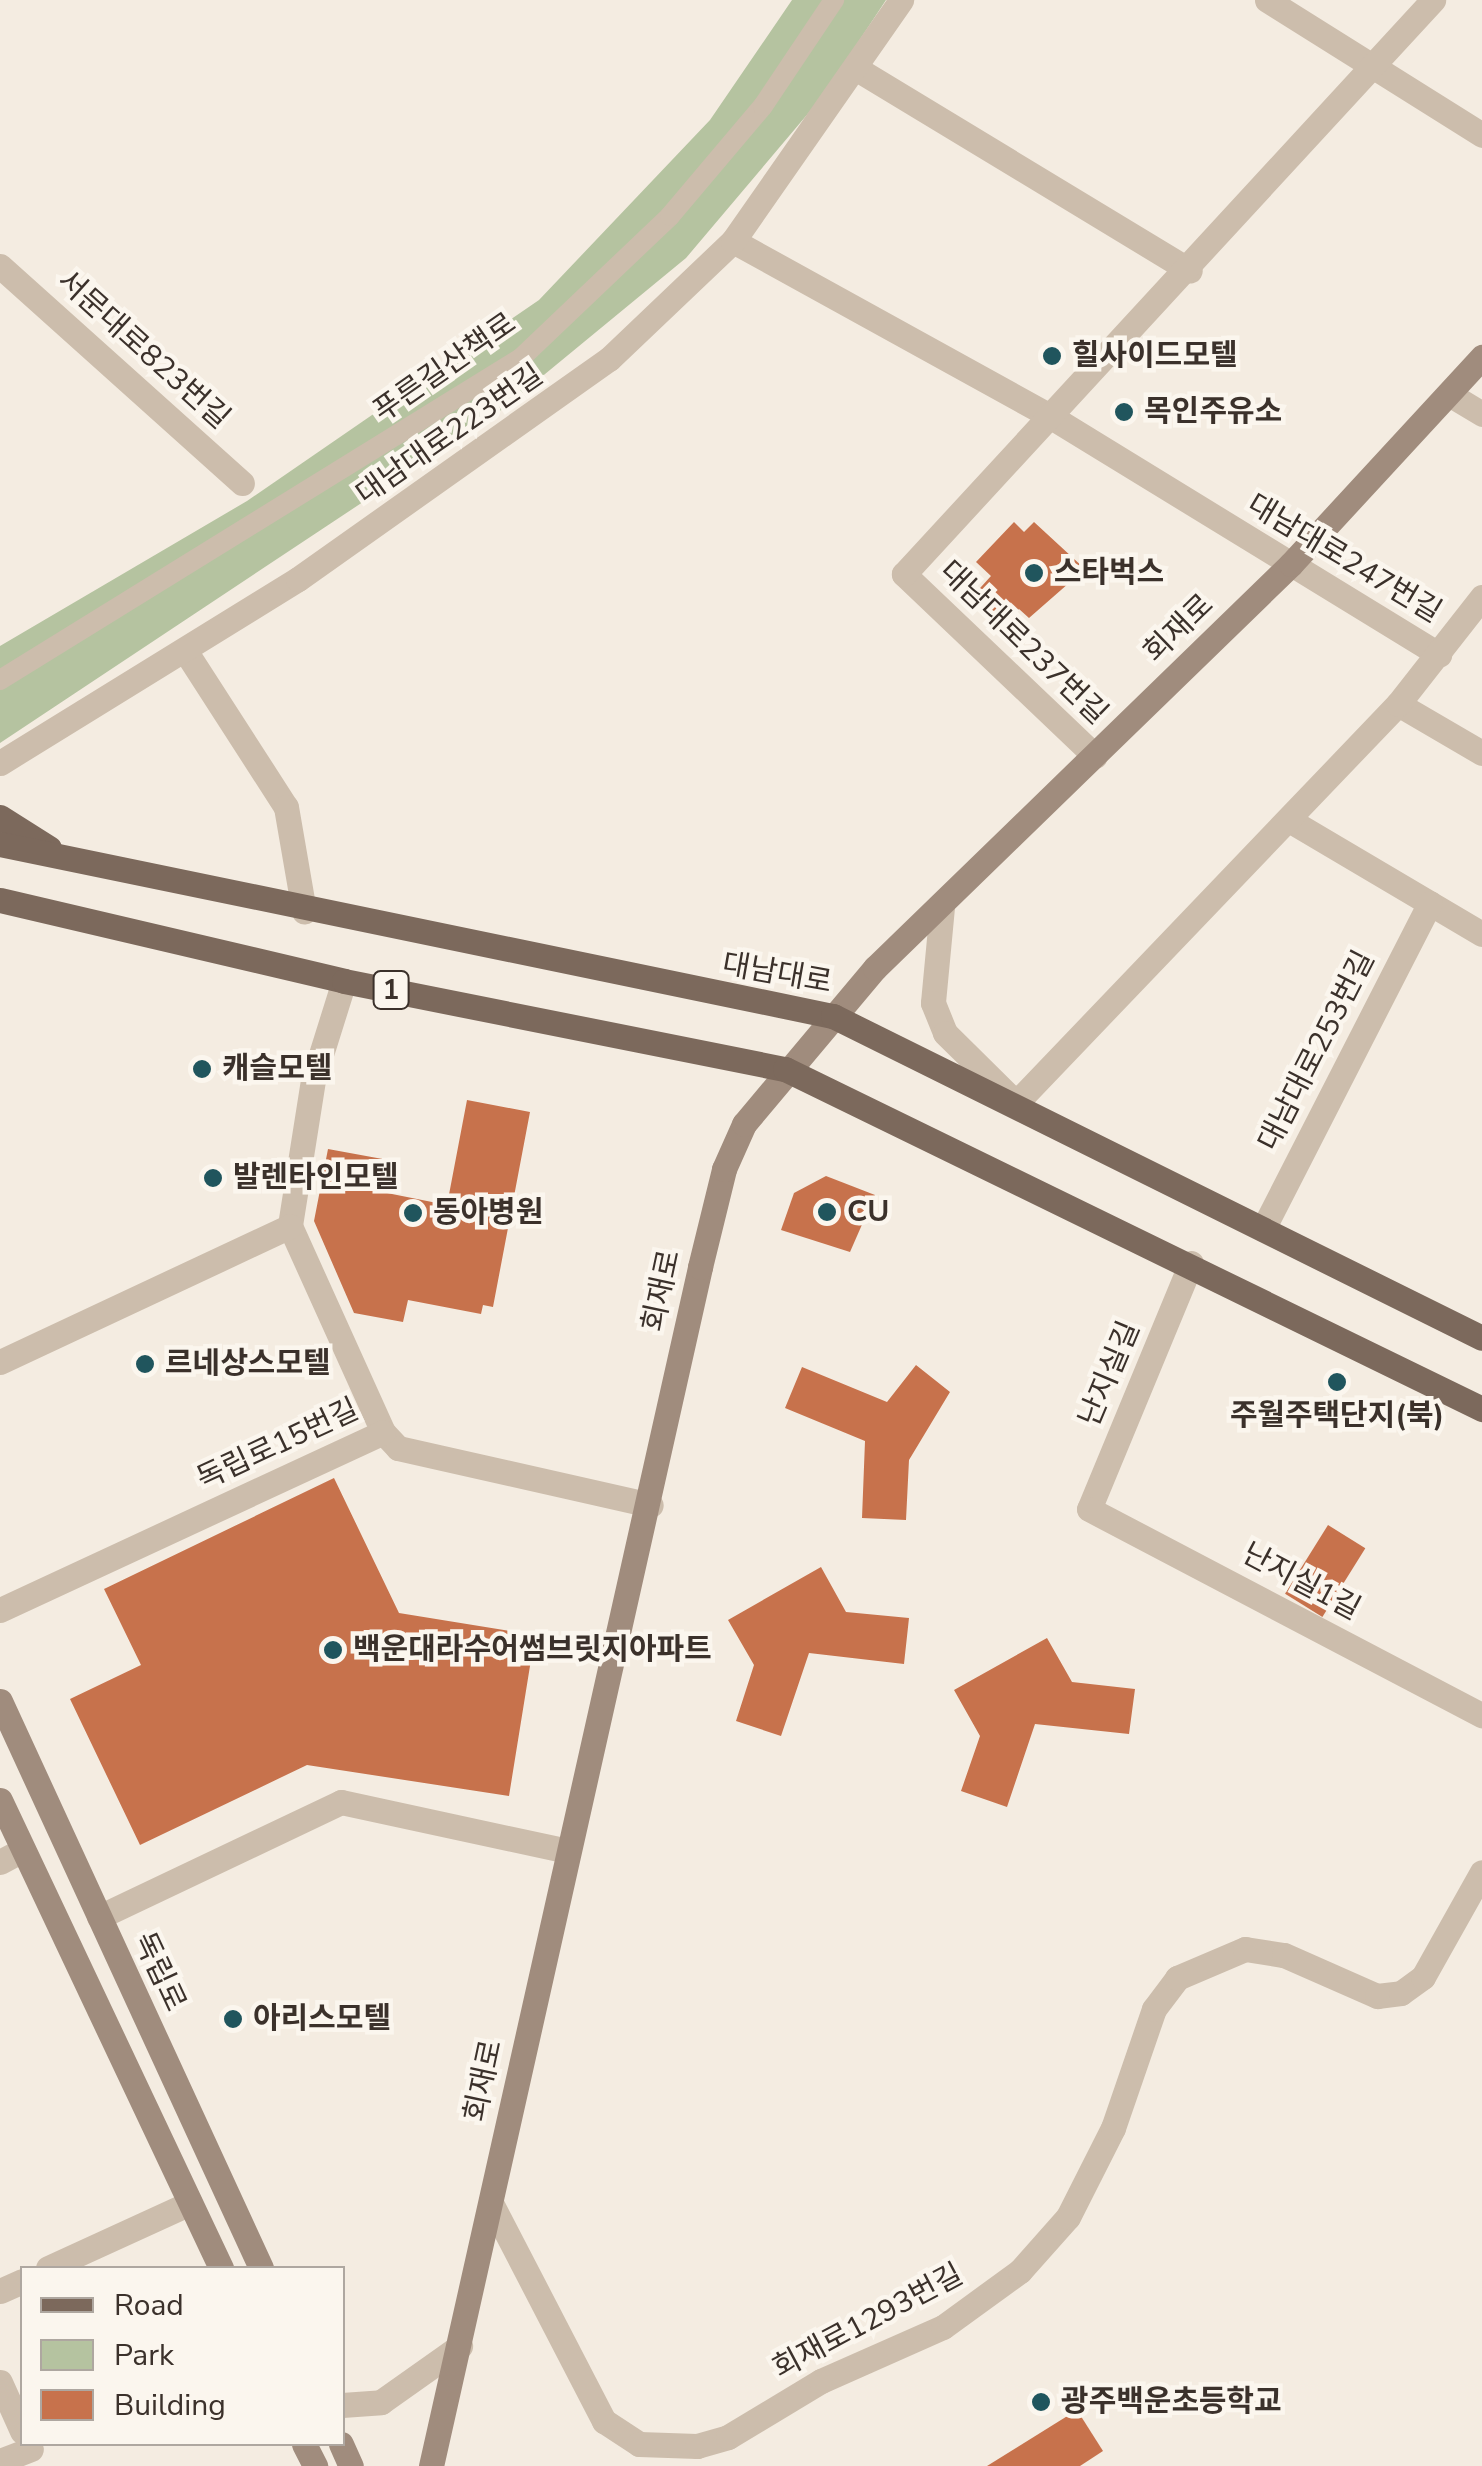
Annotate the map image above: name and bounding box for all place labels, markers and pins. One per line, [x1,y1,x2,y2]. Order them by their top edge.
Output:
place label: 힐사이드모텔 [1072,338,1238,374]
marker: 힐사이드모텔 [1041,345,1063,367]
place label: 목인주유소 [1144,394,1282,430]
marker: 목인주유소 [1113,401,1135,423]
place label: 스타벅스 [1054,555,1164,591]
marker: 스타벅스 [1023,562,1045,584]
place label: 캐슬모텔 [222,1051,332,1087]
marker: 캐슬모텔 [191,1058,213,1080]
place label: 발렌타인모텔 [233,1160,399,1196]
marker: 발렌타인모텔 [202,1167,224,1189]
place label: CU [847,1194,890,1230]
place label: 동아병원 [433,1195,543,1231]
marker: CU [816,1201,838,1223]
marker: 동아병원 [402,1202,424,1224]
place label: 르네상스모텔 [165,1346,331,1382]
marker: 르네상스모텔 [134,1353,156,1375]
marker: 주월주택단지(북) [1326,1371,1348,1393]
place label: 주월주택단지(북) [1230,1398,1444,1434]
place label: 백운대라수어썸브릿지아파트 [353,1632,712,1668]
marker: 백운대라수어썸브릿지아파트 [322,1639,344,1661]
place label: 아리스모텔 [253,2001,391,2037]
marker: 아리스모텔 [222,2008,244,2030]
place label: 광주백운초등학교 [1061,2384,1282,2420]
marker: 광주백운초등학교 [1030,2391,1052,2413]

